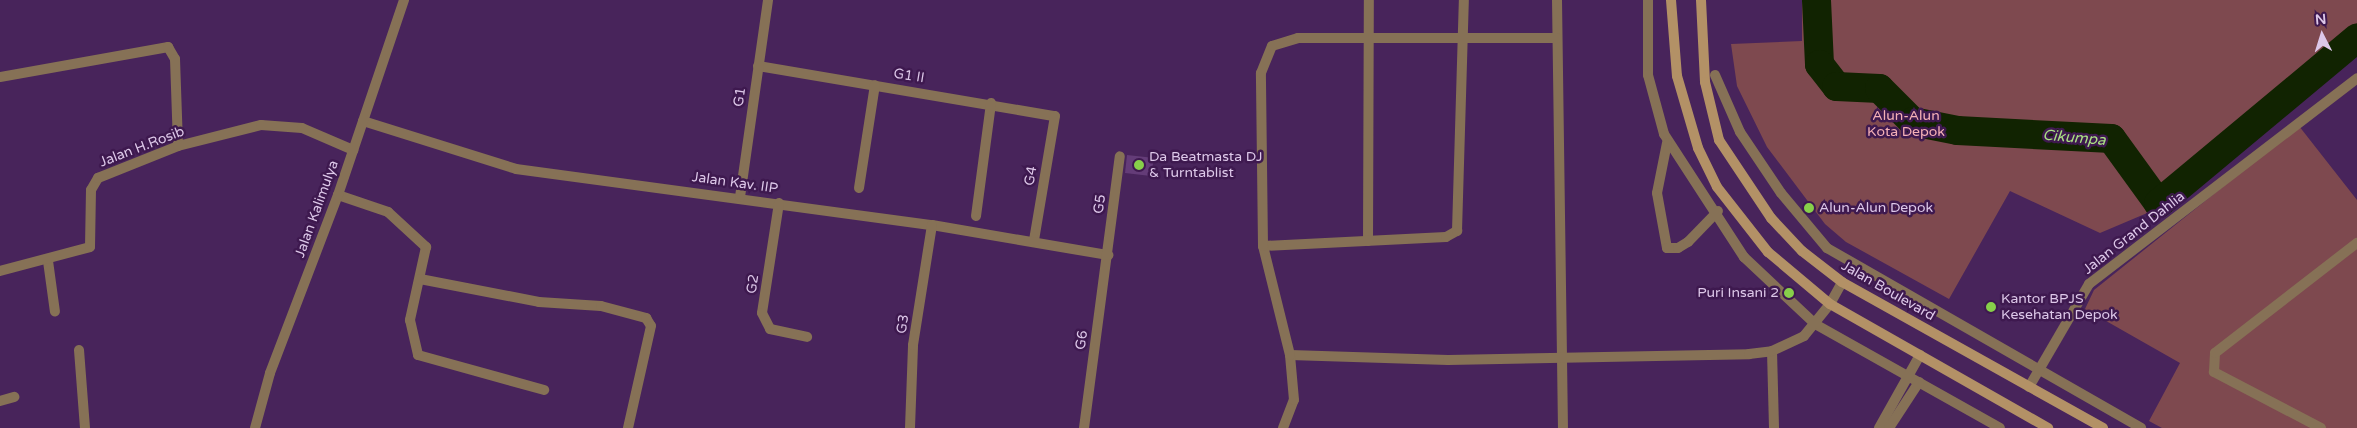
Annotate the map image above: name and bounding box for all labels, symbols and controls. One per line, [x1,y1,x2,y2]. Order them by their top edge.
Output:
north arrow [2297,10,2347,60]
text: N [2314,11,2327,29]
street label: G1 II [892,65,926,87]
street label: G1 [730,86,750,108]
park label: Alun-Alun Kota Depok [1867,108,1945,140]
street label: Jalan H.Rosib [97,123,187,171]
water label: Cikumpa [2042,126,2106,150]
place label: Da Beatmasta DJ & Turntablist [1149,149,1262,182]
street label: Jalan Kalimulya [292,158,342,260]
marker: Da Beatmasta DJ & Turntablist [1133,159,1145,171]
street label: G4 [1021,165,1041,187]
street label: Jalan Kav. IIP [691,169,779,197]
street label: Jalan Grand Dahlia [2080,188,2188,278]
street label: G5 [1090,193,1110,215]
place label: Alun-Alun Depok [1819,200,1933,216]
marker: Alun-Alun Depok [1803,202,1815,214]
street label: Jalan Boulevard [1838,257,1938,325]
street label: G2 [743,273,763,295]
place label: Puri Insani 2 [1697,285,1779,301]
marker: Puri Insani 2 [1783,287,1795,299]
place label: Kantor BPJS Kesehatan Depok [2001,291,2118,324]
marker: Kantor BPJS Kesehatan Depok [1985,301,1997,313]
street label: G3 [893,313,913,335]
street label: G6 [1072,329,1092,351]

